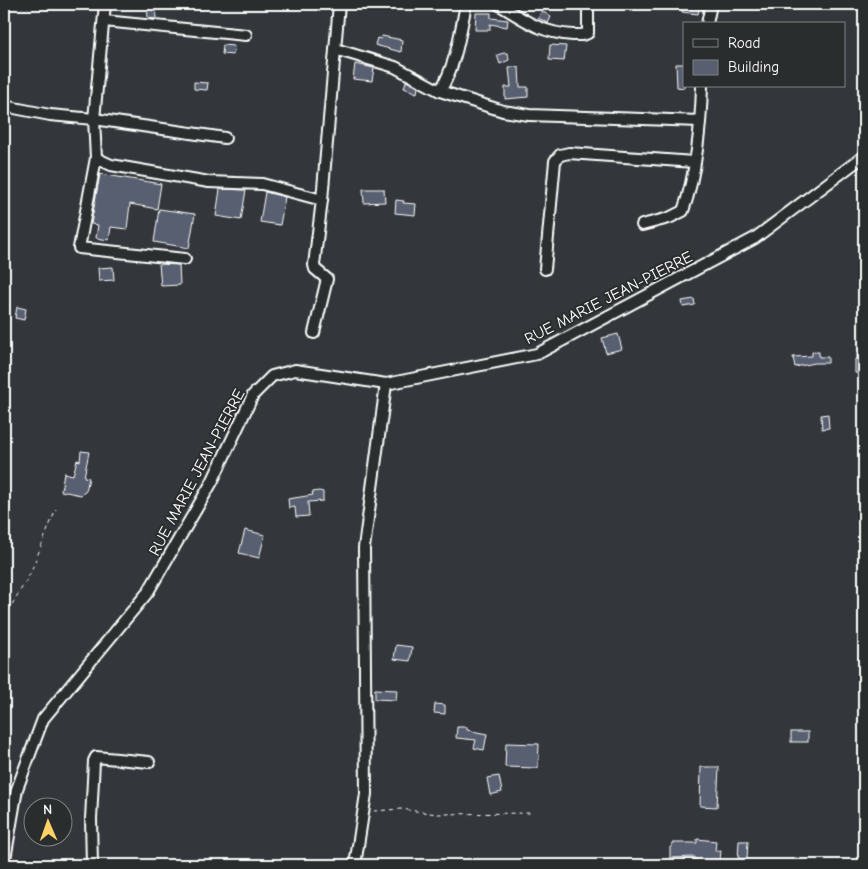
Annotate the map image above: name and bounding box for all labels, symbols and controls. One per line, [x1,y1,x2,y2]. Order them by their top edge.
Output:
legend [683,22,846,88]
text: Road [728,34,760,52]
text: Building [728,58,779,76]
street label: RUE MARIE JEAN-PIERRE [522,248,696,348]
street label: RUE MARIE JEAN-PIERRE [145,386,249,559]
north arrow [22,796,72,846]
text: N [43,801,52,818]

